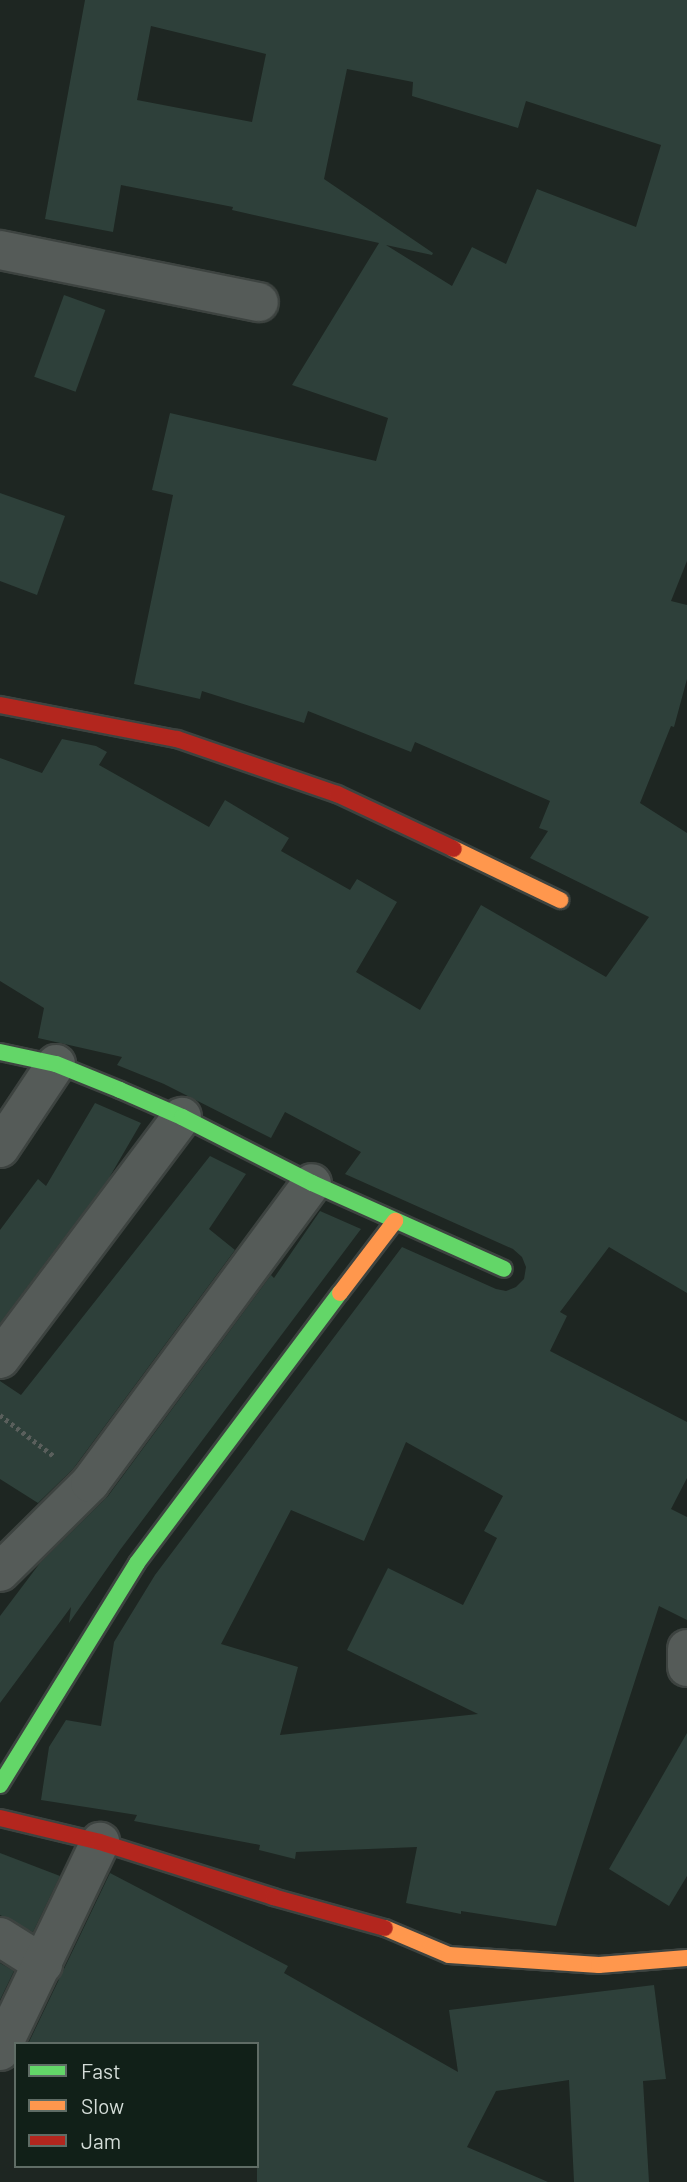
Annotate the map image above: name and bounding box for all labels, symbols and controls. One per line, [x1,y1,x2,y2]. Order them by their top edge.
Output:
legend [14,2042,259,2168]
text: Fast [81,2058,121,2083]
text: Slow [81,2093,124,2118]
text: Jam [81,2128,121,2153]

